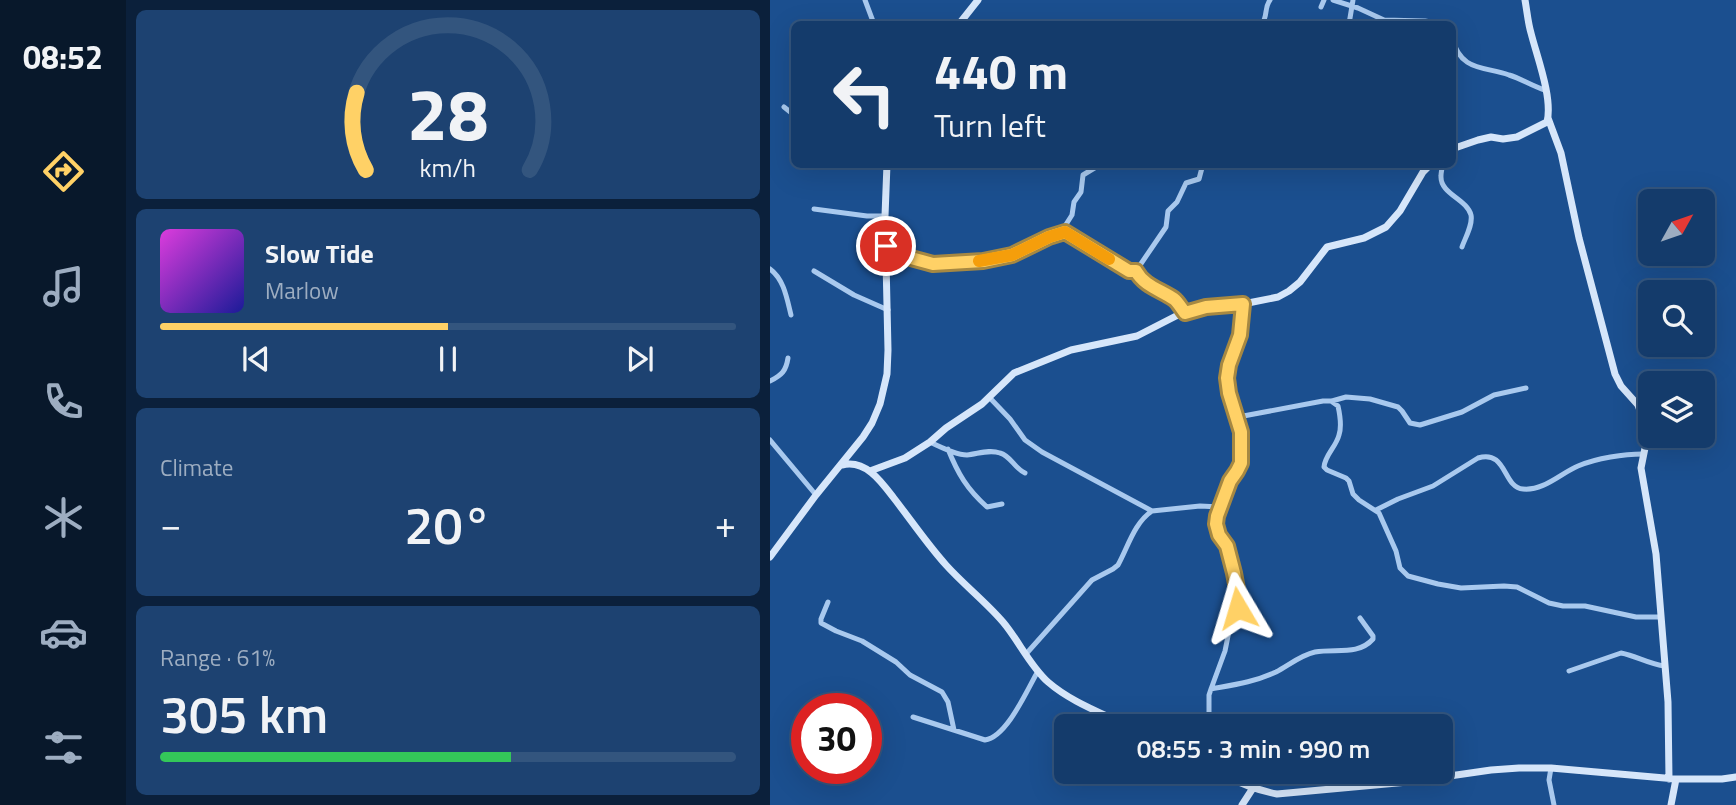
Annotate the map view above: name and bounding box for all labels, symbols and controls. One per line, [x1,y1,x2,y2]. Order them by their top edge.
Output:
text: 08:52 [23,33,103,81]
text: 440 m [934,33,1068,108]
icon: left [819,49,910,140]
text: 28 [407,59,489,169]
text: Turn left [934,101,1046,149]
icon: directions [39,147,88,196]
text: km/h [420,149,476,187]
north arrow [1638,189,1715,266]
map controls [1638,189,1715,448]
pin [856,216,916,276]
icon: arrive [867,227,905,265]
text: Slow Tide [265,234,374,273]
icon: music [39,262,88,311]
text: Marlow [265,273,339,308]
button: search [1638,280,1715,357]
icon: previous [237,340,275,378]
icon: pause [429,340,467,378]
icon: next [621,340,659,378]
button: layers [1638,371,1715,448]
icon: phone [39,377,88,426]
text: Climate [160,450,233,485]
text: 20° [404,485,492,564]
icon: climate [39,493,88,542]
text: − [160,495,181,553]
text: + [715,495,736,553]
position arrow [1201,571,1275,645]
icon: car [39,608,88,657]
text: Range · 61% [160,640,275,675]
text: 305 km [160,674,328,753]
speed limit sign: 30 [791,693,882,784]
icon: filters [39,723,88,772]
text: 08:55 · 3 min · 990 m [1137,729,1370,768]

